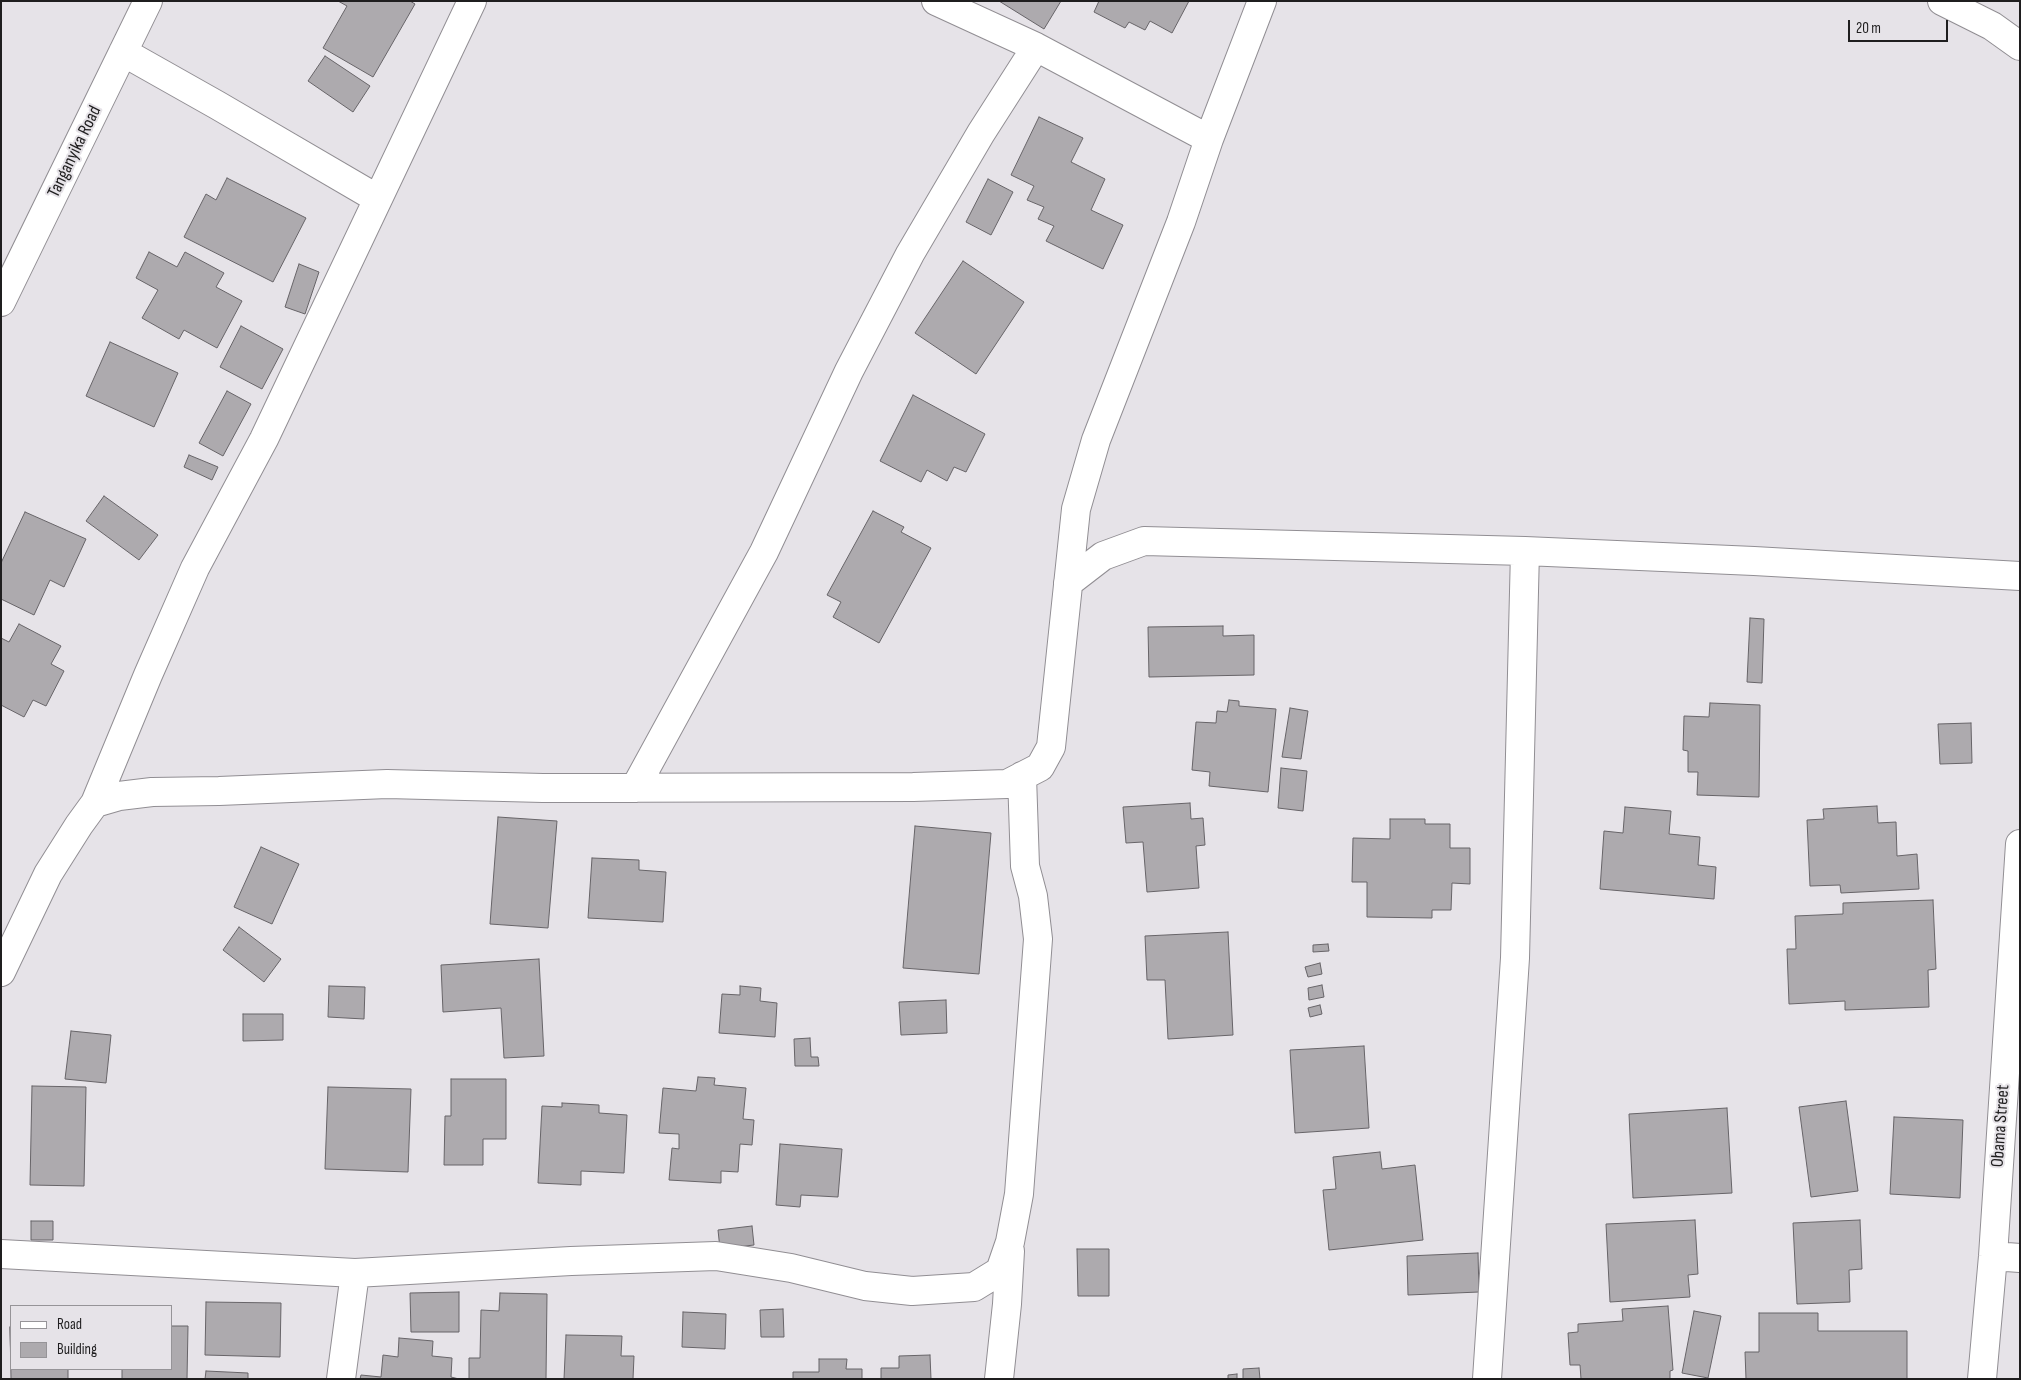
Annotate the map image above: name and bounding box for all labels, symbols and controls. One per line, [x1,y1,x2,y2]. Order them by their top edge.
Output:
scale bar [1851,10,1951,42]
text: 20 m [1856,19,1881,38]
street label: Tanganyika Road [44,103,106,201]
street label: Obama Street [1987,1084,2015,1168]
legend [10,1305,172,1370]
text: Road [57,1315,82,1334]
text: Building [57,1340,97,1359]

